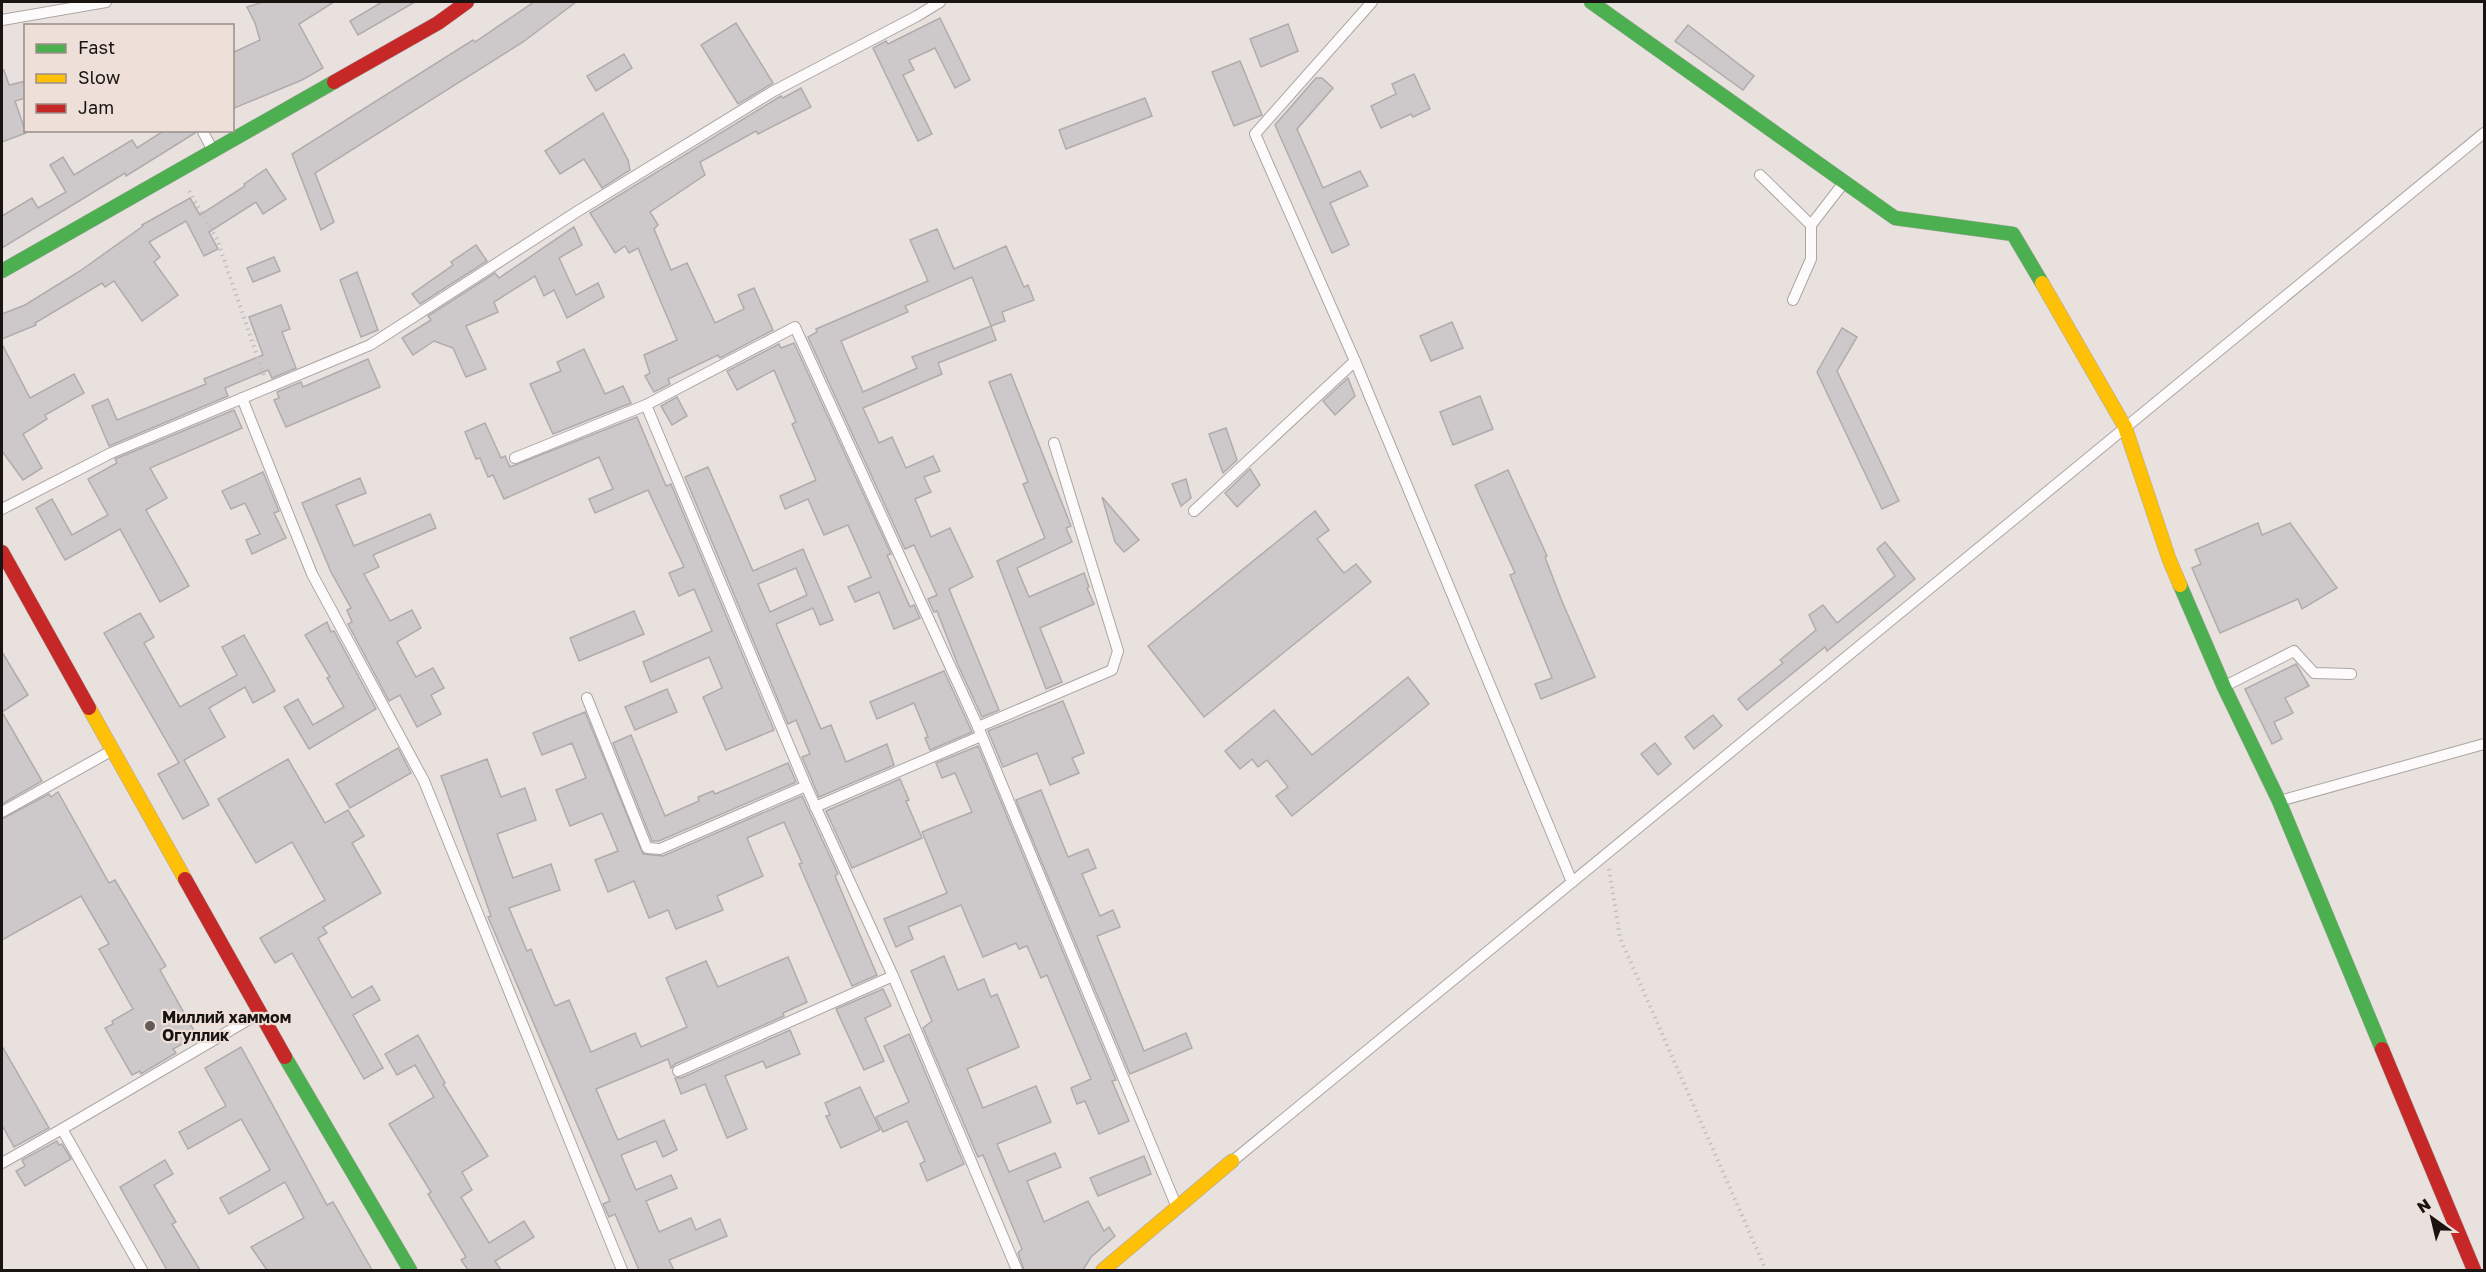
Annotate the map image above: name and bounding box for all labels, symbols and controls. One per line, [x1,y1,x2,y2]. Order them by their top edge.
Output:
legend [24,24,234,132]
text: Fast [78,36,115,58]
text: Slow [78,66,121,88]
text: Jam [78,96,114,118]
place label: Миллий хаммом Огуллик [162,1007,291,1045]
marker: Миллий хаммом Огуллик [143,1019,157,1033]
north arrow [2402,1188,2462,1248]
text: N [2413,1194,2434,1217]

